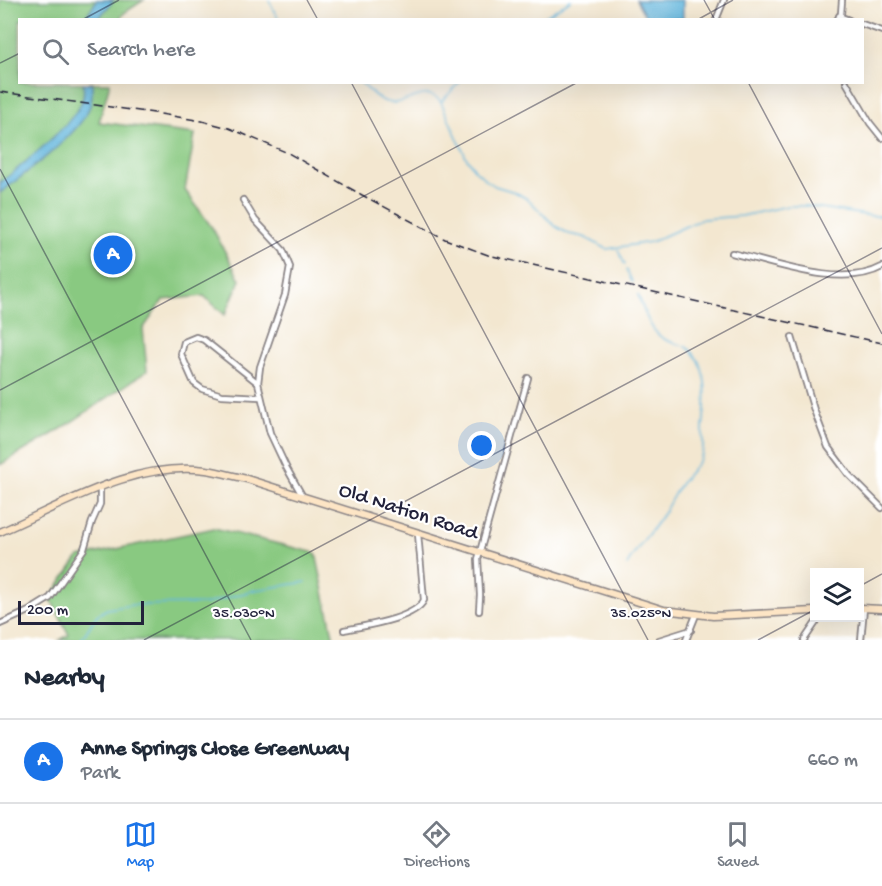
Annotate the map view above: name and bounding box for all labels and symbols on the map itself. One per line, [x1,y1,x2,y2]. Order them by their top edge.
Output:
pin: A [94,232,132,278]
your location [467,431,496,460]
street label: Old Nation Road [335,479,482,548]
scale bar [18,598,144,626]
text: 35.030°N [212,605,275,623]
text: 35.025°N [610,605,672,623]

